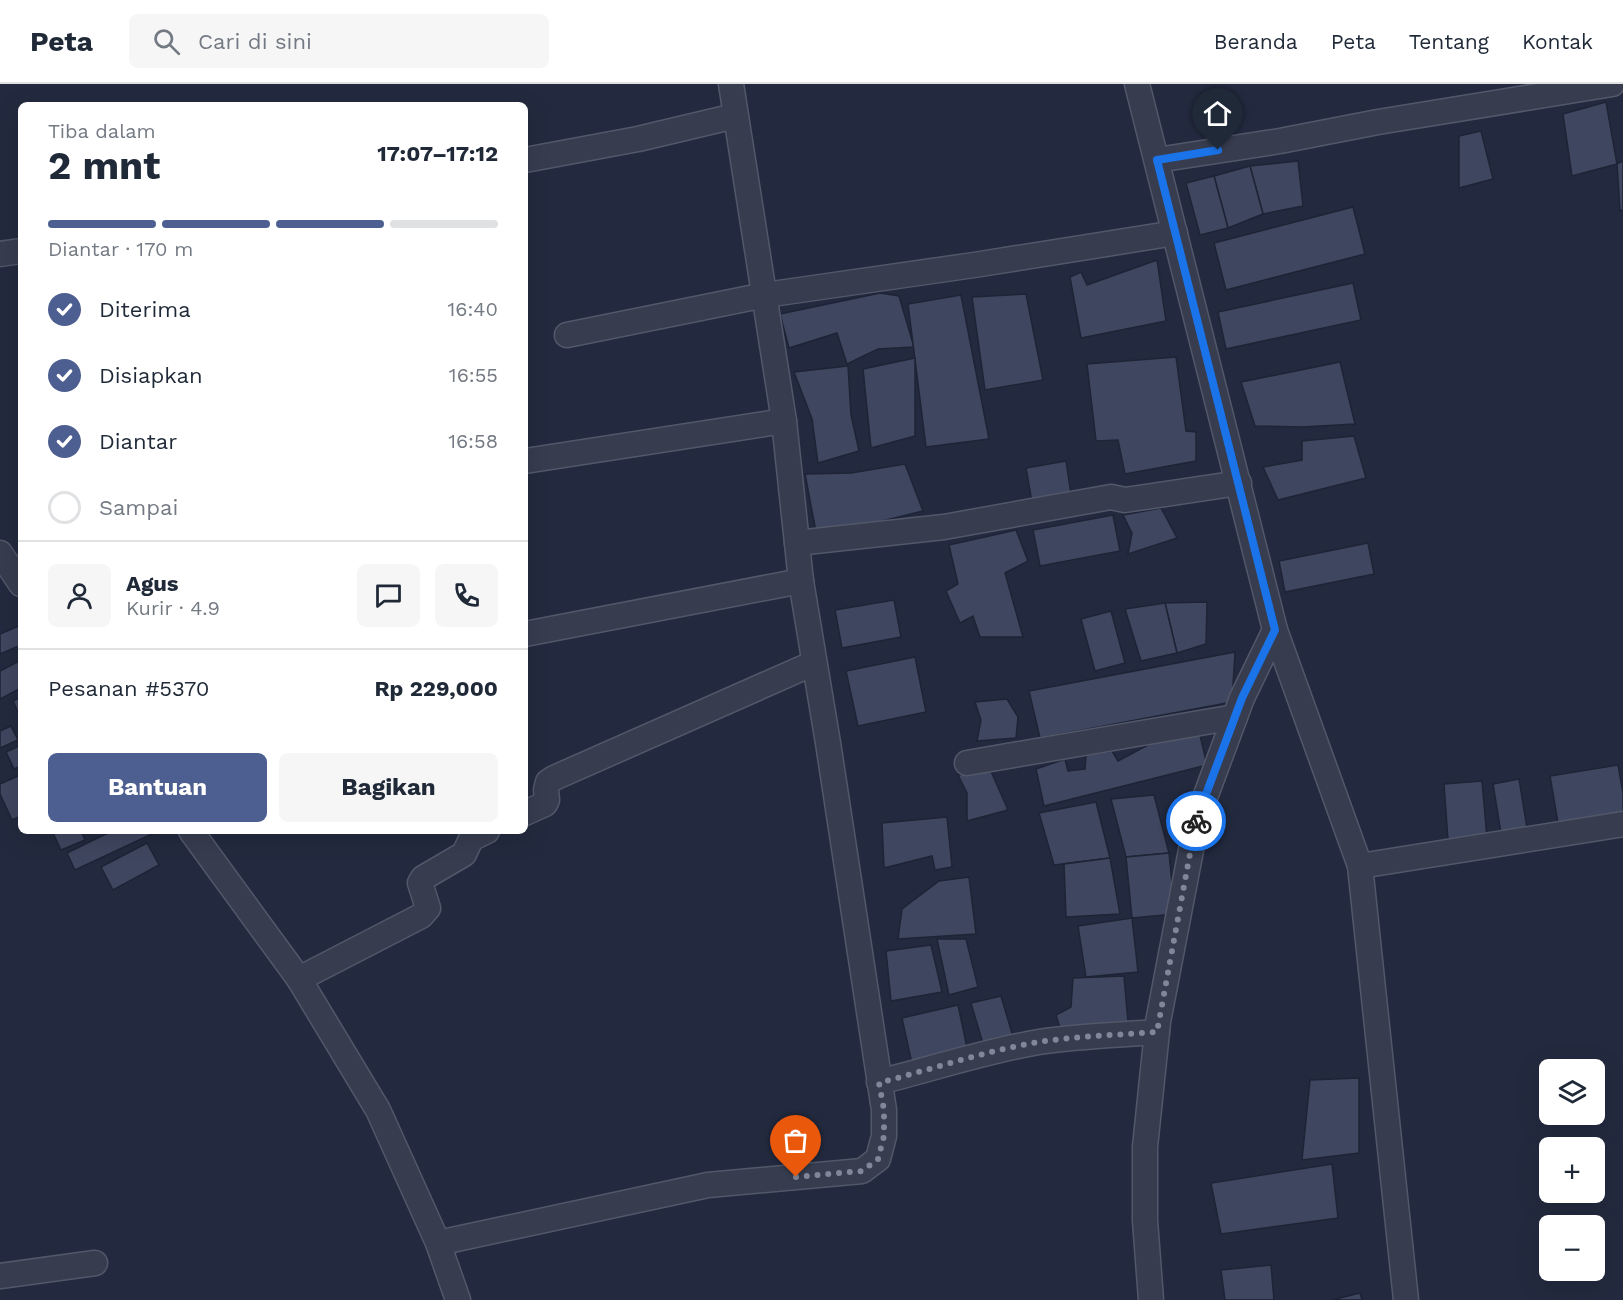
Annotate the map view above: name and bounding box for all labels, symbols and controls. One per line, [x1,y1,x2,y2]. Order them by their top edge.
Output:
search box [129,14,549,68]
text: Peta [30,25,93,58]
icon: search [150,25,183,58]
text: Cari di sini [198,29,312,54]
text: Beranda [1214,29,1298,54]
text: Peta [1331,29,1376,54]
text: Tentang [1409,29,1489,54]
text: Kontak [1522,29,1593,54]
pin [1192,88,1243,150]
icon: home [1201,97,1234,130]
text: Tiba dalam [48,119,156,143]
text: 17:07–17:12 [377,141,498,166]
text: 2 mnt [48,143,160,188]
text: Diantar · 170 m [48,237,193,261]
icon: check [48,293,81,326]
text: Diterima [99,297,191,322]
text: 16:40 [447,297,498,321]
icon: check [48,359,81,392]
text: Disiapkan [99,363,203,388]
text: 16:55 [449,363,498,387]
icon: check [48,425,81,458]
text: Diantar [99,429,177,454]
text: 16:58 [448,429,498,453]
text: Sampai [99,495,178,520]
button: person [48,564,111,627]
button: chat [357,564,420,627]
button: phone [435,564,498,627]
text: Agus [126,571,179,596]
text: Kurir · 4.9 [126,596,220,620]
text: Pesanan #5370 [48,676,210,701]
text: Rp 229,000 [374,676,498,701]
button: Bantuan [48,753,267,822]
button: Bagikan [279,753,498,822]
courier [1166,791,1226,851]
icon: bike [1180,805,1213,838]
map controls [1539,1059,1605,1281]
button: layers [1539,1059,1605,1125]
pin [770,1115,821,1177]
icon: bag [779,1124,812,1157]
button: + [1539,1137,1605,1203]
button: − [1539,1215,1605,1281]

